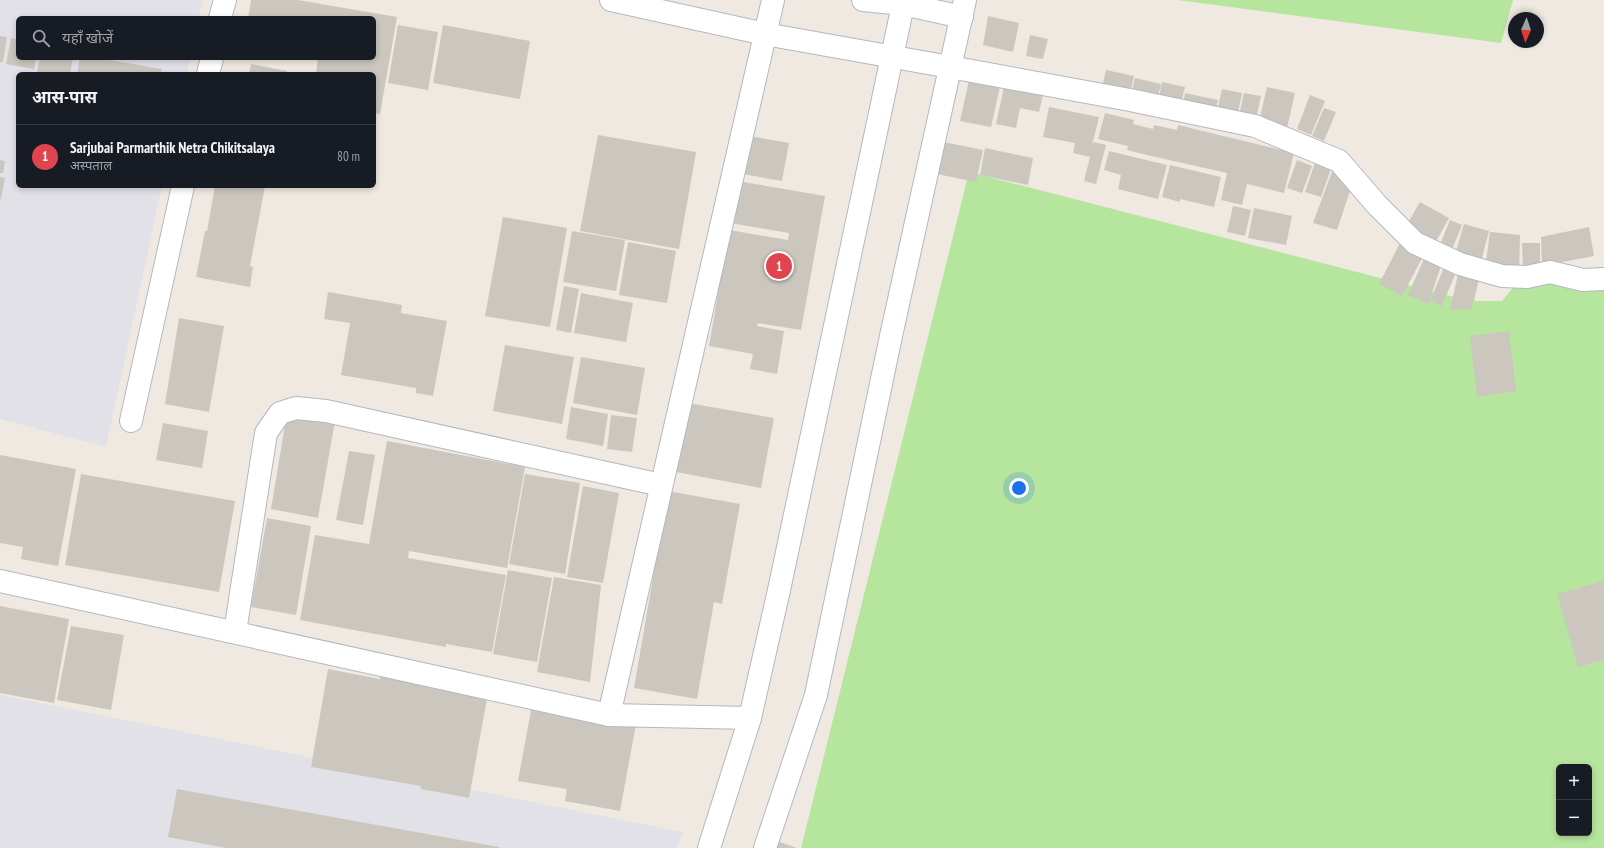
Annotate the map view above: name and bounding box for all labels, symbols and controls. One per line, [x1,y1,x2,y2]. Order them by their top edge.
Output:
north arrow [1508,12,1544,48]
search box [16,16,376,60]
icon: search [30,27,52,49]
text: यहाँ खोजें [62,28,113,47]
text: आस-पास [32,86,97,108]
text: Sarjubai Parmarthik Netra Chikitsalaya [70,138,275,157]
text: 1 [42,148,48,165]
text: 80 m [337,148,360,165]
text: अस्पताल [70,157,112,174]
pin: 1 [766,251,792,281]
your location [1009,478,1029,498]
map controls [1556,764,1592,836]
button: + [1556,764,1592,800]
button: − [1556,800,1592,836]

